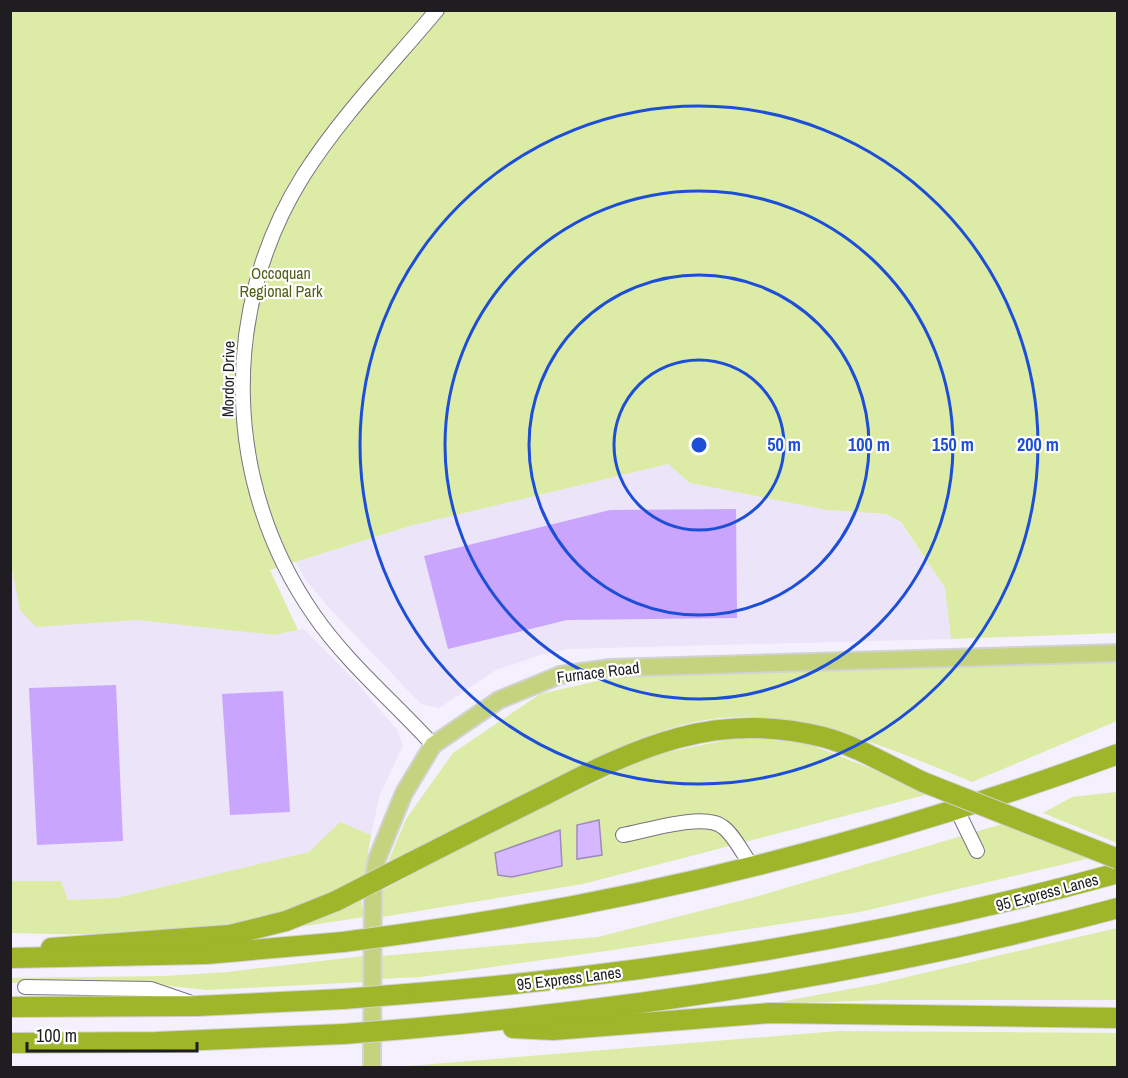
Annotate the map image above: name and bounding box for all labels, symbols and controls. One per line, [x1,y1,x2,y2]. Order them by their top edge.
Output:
park label: Occoquan Regional Park [239,262,323,302]
street label: Mordor Drive [216,341,240,417]
text: 50 m [767,432,801,457]
text: 100 m [848,432,890,457]
text: 150 m [932,432,974,457]
text: 200 m [1017,432,1059,457]
centre of rings [689,435,709,455]
street label: Furnace Road [555,656,641,688]
street label: 95 Express Lanes [993,868,1101,916]
street label: 95 Express Lanes [516,961,622,995]
scale bar [27,1015,196,1053]
text: 100 m [36,1023,77,1048]

